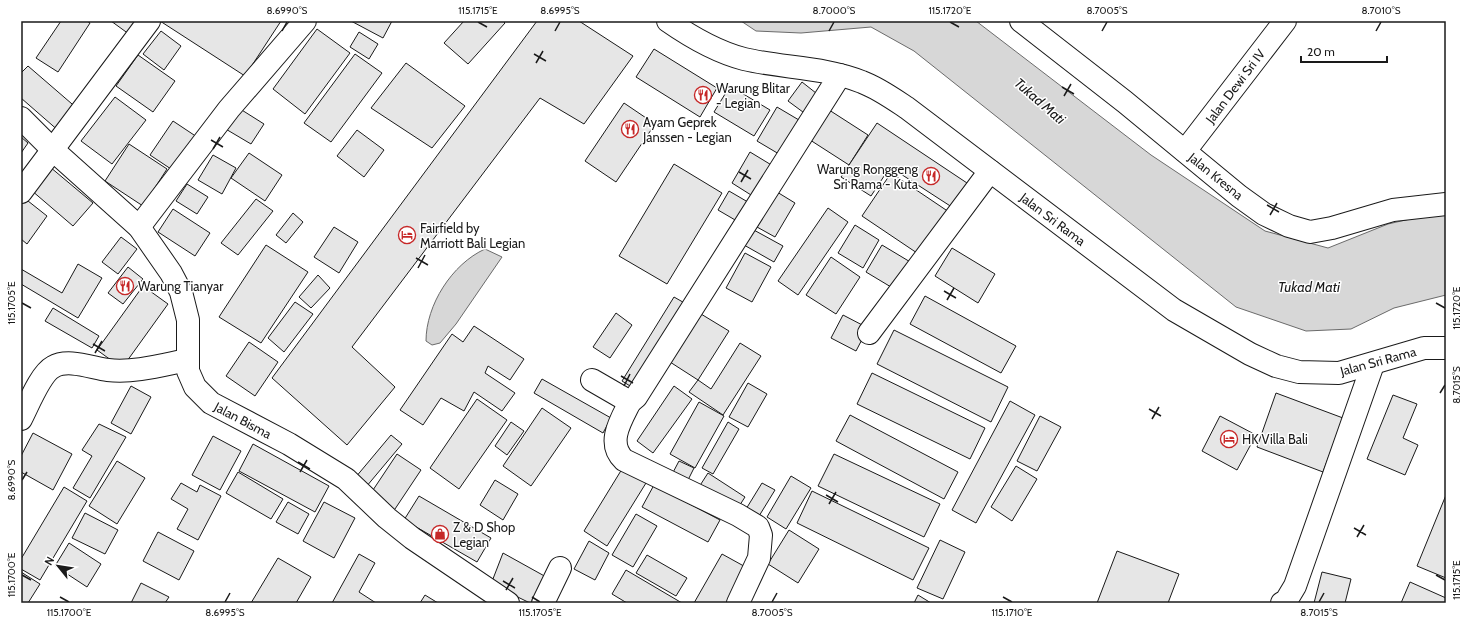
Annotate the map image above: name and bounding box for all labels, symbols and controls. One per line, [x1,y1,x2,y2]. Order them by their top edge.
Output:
text: 8.6990°S [267,4,308,17]
text: 115.1715°E [458,4,498,17]
text: 8.6995°S [540,4,580,17]
text: 8.7000°S [813,4,856,17]
text: 115.1720°E [929,4,972,17]
text: 8.7005°S [1086,4,1128,17]
text: 8.7010°S [1361,4,1401,17]
scale bar [1301,38,1387,64]
text: 20 m [1307,44,1335,59]
street label: Jalan Dewi Sri IV [1201,46,1268,127]
water label: Tukad Mati [1011,74,1070,129]
place label: Warung Blitar - Legian [716,80,791,111]
restaurant icon: Warung Blitar - Legian [693,85,713,105]
place label: Ayam Geprek Janssen - Legian [642,114,732,145]
restaurant icon: Ayam Geprek Janssen - Legian [620,119,640,139]
street label: Jalan Kresna [1185,148,1247,203]
place label: Warung Ronggeng Sri Rama - Kuta [817,161,919,192]
restaurant icon: Warung Ronggeng Sri Rama - Kuta [921,166,941,186]
street label: Jalan Sri Rama [1016,189,1090,249]
place label: Fairfield by Marriott Bali Legian [420,220,525,251]
hotel icon: Fairfield by Marriott Bali Legian [397,225,417,245]
restaurant icon: Warung Tianyar [115,276,135,296]
place label: Warung Tianyar [138,278,224,294]
water label: Tukad Mati [1278,278,1341,296]
text: 115.1705°E [5,281,18,324]
text: 115.1720°E [1450,286,1463,329]
street label: Jalan Sri Rama [1337,343,1418,379]
text: 8.7015°S [1450,366,1463,404]
street label: Jalan Bisma [211,398,275,442]
hotel icon: HK Villa Bali [1219,429,1239,449]
place label: HK Villa Bali [1242,431,1308,447]
text: 8.6990°S [5,459,18,500]
place label: Z & D Shop Legian [453,519,515,550]
shop icon: Z & D Shop Legian [430,524,450,544]
north arrow [38,546,78,586]
text: 115.1700°E [5,552,18,597]
text: N [41,554,57,568]
text: 115.1715°E [1450,560,1463,600]
text: 115.1700°E [47,606,92,619]
text: 8.6995°S [205,606,245,619]
text: 115.1705°E [519,606,562,619]
text: 8.7005°S [751,606,793,619]
text: 115.1710°E [992,606,1033,619]
text: 8.7015°S [1300,606,1338,619]

